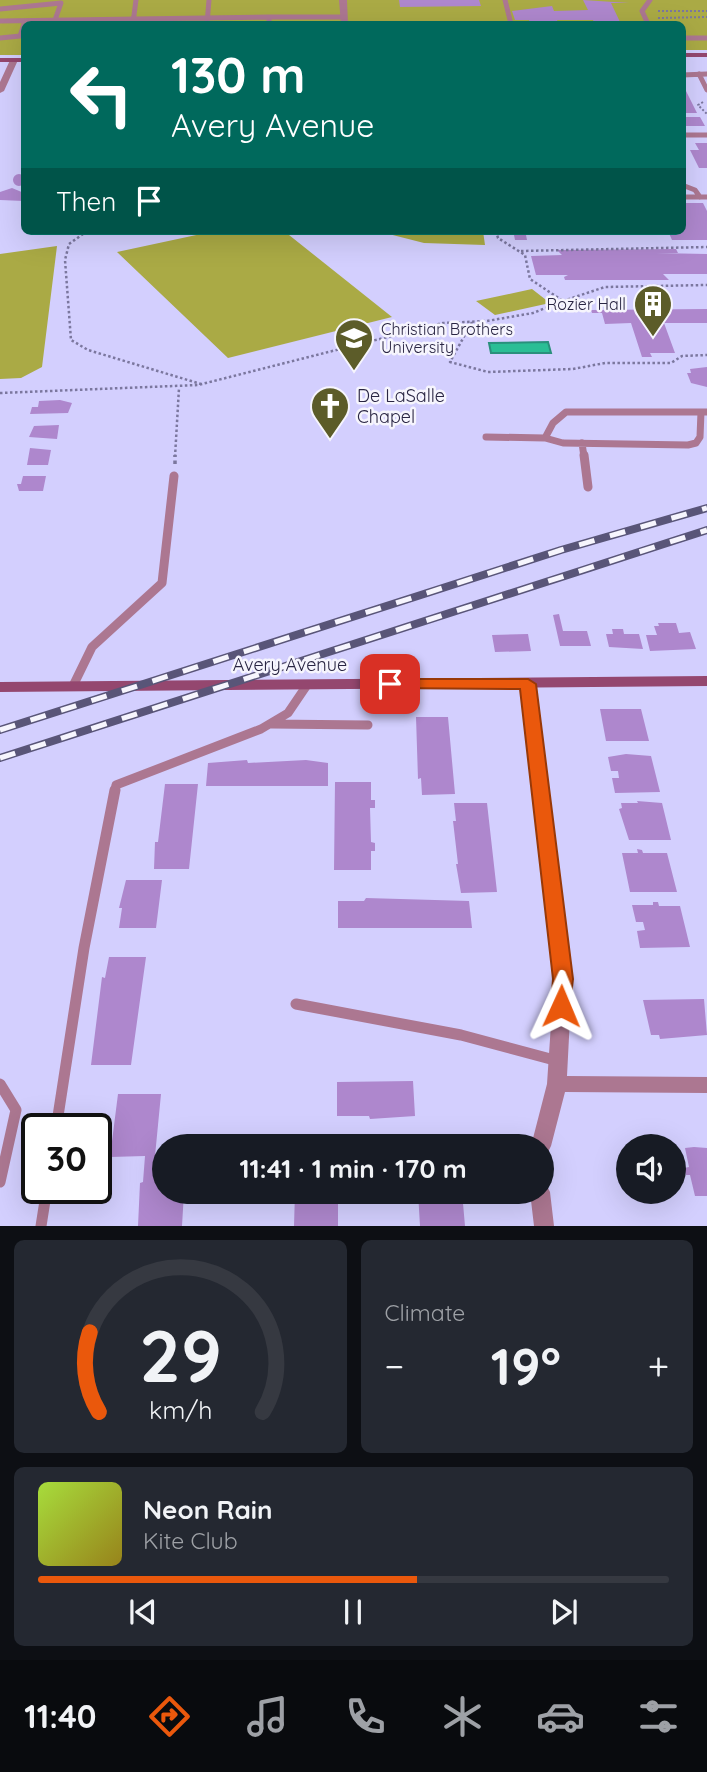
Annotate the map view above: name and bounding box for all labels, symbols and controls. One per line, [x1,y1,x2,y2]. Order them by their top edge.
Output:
text: 130 m [171,44,305,105]
icon: left [56,49,147,140]
text: Avery Avenue [171,105,374,145]
icon: arrive [130,182,168,220]
text: Then [56,185,116,218]
building icon: Rozier Hall [632,283,674,338]
place label: Rozier Hall [547,294,626,314]
school or university icon: Christian Brothers University [333,317,375,372]
place label: Christian Brothers University [381,319,513,357]
place label: De LaSalle Chapel [357,384,445,428]
church icon: De LaSalle Chapel [309,385,351,440]
street label: Avery Avenue [233,653,347,676]
pin [360,654,420,714]
icon: arrive [371,665,409,703]
position arrow [524,969,598,1043]
speed limit sign: 30 [21,1113,112,1204]
map controls [616,1134,686,1204]
button: sound [616,1134,686,1204]
text: 11:41 · 1 min · 170 m [239,1152,467,1185]
text: Climate [385,1298,465,1327]
text: 29 [139,1310,222,1401]
text: 19° [491,1333,561,1398]
text: − [385,1342,404,1390]
text: + [648,1342,669,1390]
text: km/h [149,1394,212,1425]
text: Neon Rain [143,1493,272,1526]
text: Kite Club [143,1526,238,1555]
icon: previous [124,1593,162,1631]
icon: pause [334,1593,372,1631]
icon: next [545,1593,583,1631]
icon: directions [145,1692,194,1741]
icon: music [243,1692,292,1741]
icon: phone [341,1692,390,1741]
icon: climate [438,1692,487,1741]
icon: car [536,1692,585,1741]
icon: filters [634,1692,683,1741]
text: 11:40 [24,1696,96,1736]

